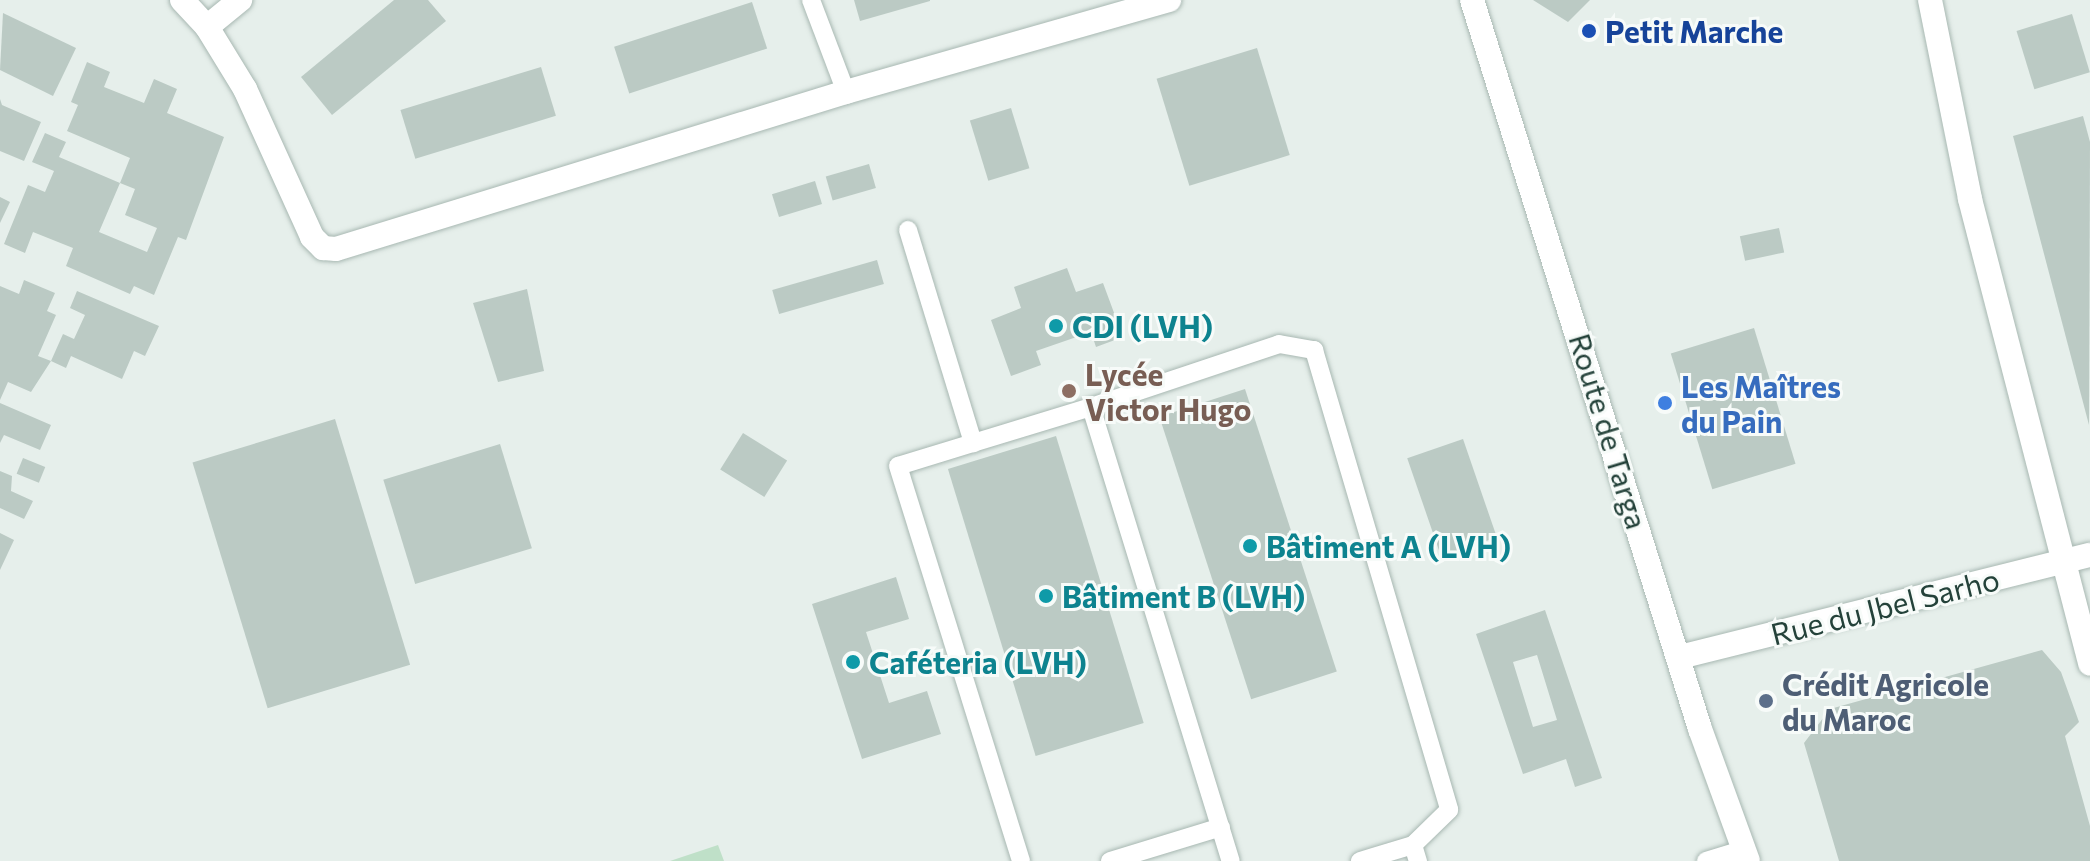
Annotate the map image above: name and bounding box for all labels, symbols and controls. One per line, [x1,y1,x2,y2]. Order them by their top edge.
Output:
place label: Petit Marche [1605,13,1783,49]
marker: Petit Marche [1580,22,1598,40]
place label: CDI (LVH) [1072,308,1213,344]
marker: CDI (LVH) [1047,317,1065,335]
street label: Route de Targa [1562,329,1656,533]
place label: Lycée Victor Hugo [1085,356,1252,426]
place label: Les Maîtres du Pain [1681,368,1841,438]
marker: Lycée Victor Hugo [1060,382,1078,400]
marker: Les Maîtres du Pain [1656,394,1674,412]
place label: Bâtiment A (LVH) [1266,528,1511,564]
marker: Bâtiment A (LVH) [1241,537,1259,555]
street label: Rue du Jbel Sarho [1767,560,2003,652]
place label: Bâtiment B (LVH) [1062,578,1305,614]
marker: Bâtiment B (LVH) [1037,587,1055,605]
place label: Caféteria (LVH) [869,644,1087,680]
marker: Caféteria (LVH) [844,653,862,671]
place label: Crédit Agricole du Maroc [1782,666,1989,736]
marker: Crédit Agricole du Maroc [1757,692,1775,710]

